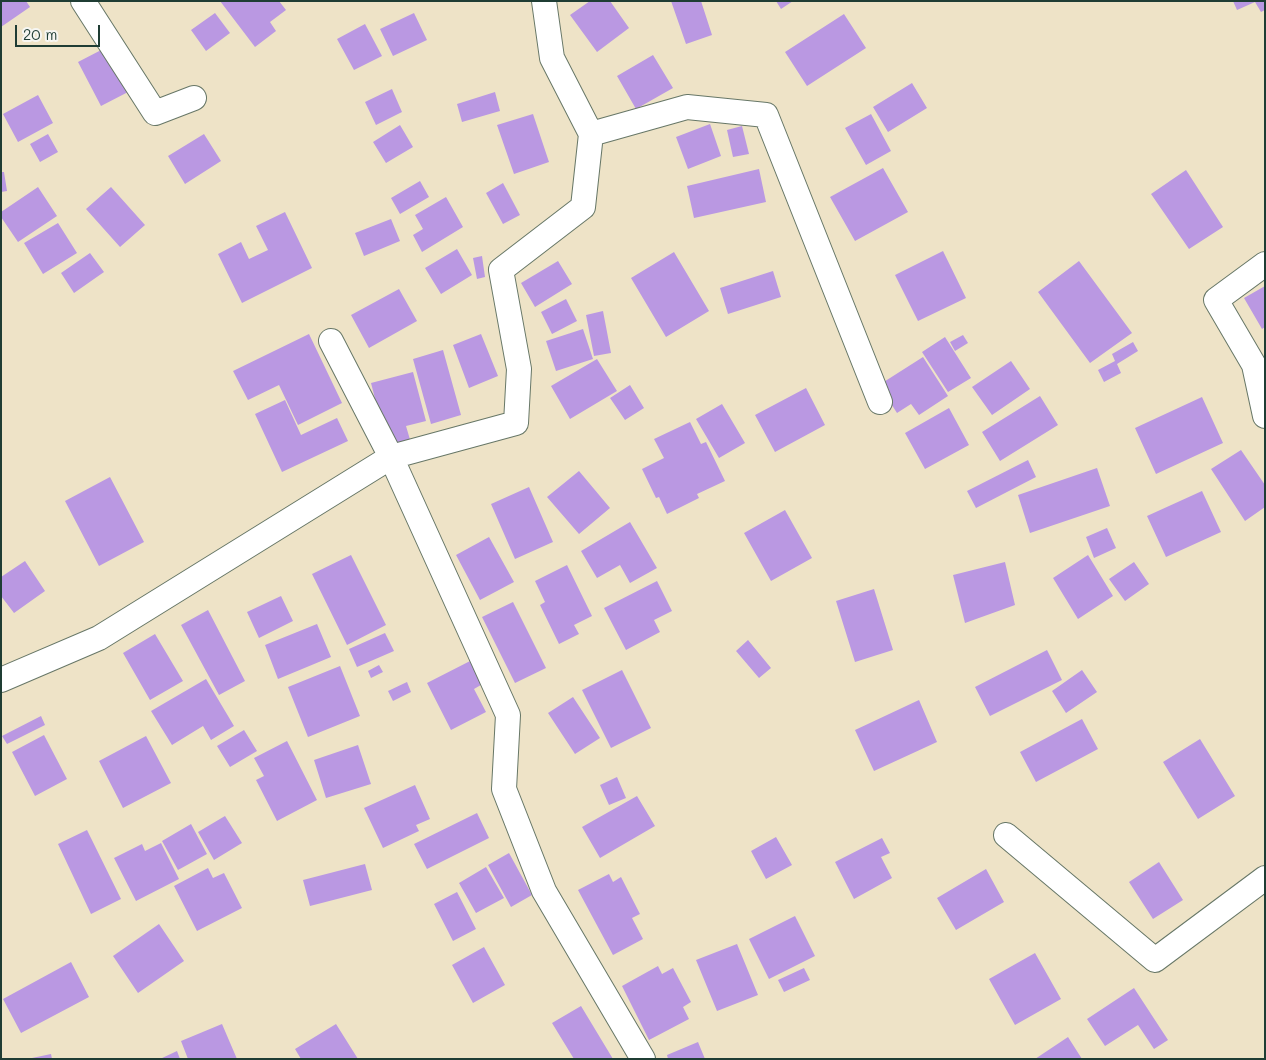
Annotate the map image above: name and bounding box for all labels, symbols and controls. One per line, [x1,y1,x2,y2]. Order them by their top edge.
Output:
scale bar [18,15,102,47]
text: 20 m [23,24,57,44]

